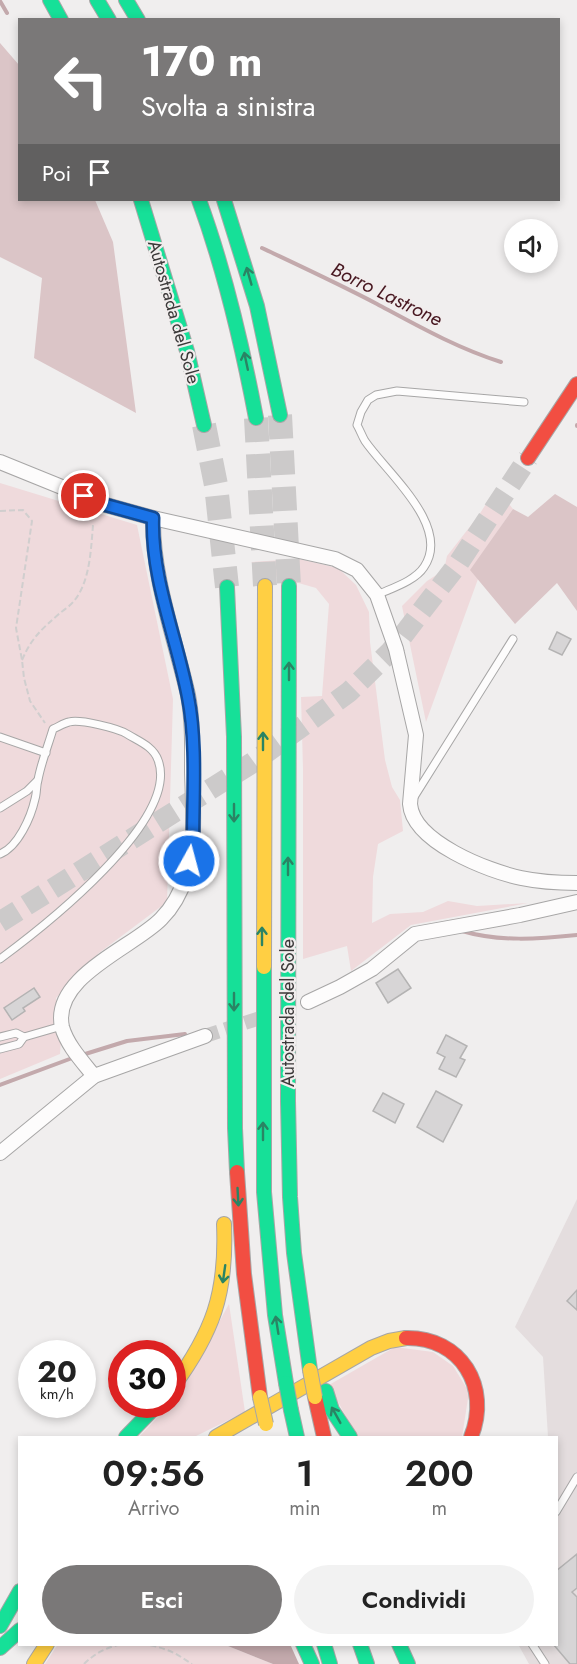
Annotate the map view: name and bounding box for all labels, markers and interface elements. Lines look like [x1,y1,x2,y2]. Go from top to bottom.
text: 170 m [141,31,263,92]
icon: left [42,42,120,120]
text: Svolta a sinistra [141,87,316,126]
icon: arrive [83,156,116,189]
text: Poi [42,157,71,189]
map controls [504,219,558,273]
button: sound [504,219,558,273]
street label: Autostrada del Sole [141,237,207,387]
water label: Borro Lastrone [326,255,447,334]
one-way arrow [243,267,254,286]
one-way arrow [240,352,251,371]
pin [58,470,109,521]
icon: arrive [67,479,100,512]
one-way arrow [283,661,295,681]
one-way arrow [257,732,269,752]
one-way arrow [228,802,240,822]
position arrow [157,829,221,893]
one-way arrow [282,856,294,876]
one-way arrow [256,927,268,947]
street label: Autostrada del Sole [275,939,301,1087]
one-way arrow [228,992,240,1012]
one-way arrow [257,1122,269,1142]
one-way arrow [233,1187,244,1207]
one-way arrow [218,1264,229,1283]
one-way arrow [271,1316,282,1336]
speed limit sign: 30 [108,1340,186,1418]
text: 20 [37,1350,77,1393]
text: km/h [40,1383,74,1405]
one-way arrow [330,1407,342,1424]
text: 09:56 [102,1447,205,1499]
text: 1 [296,1447,314,1499]
text: 200 [405,1447,474,1499]
text: Arrivo [128,1494,179,1523]
text: min [289,1494,321,1523]
text: m [431,1494,447,1523]
button: Esci [42,1565,282,1634]
button: Condividi [294,1565,534,1634]

